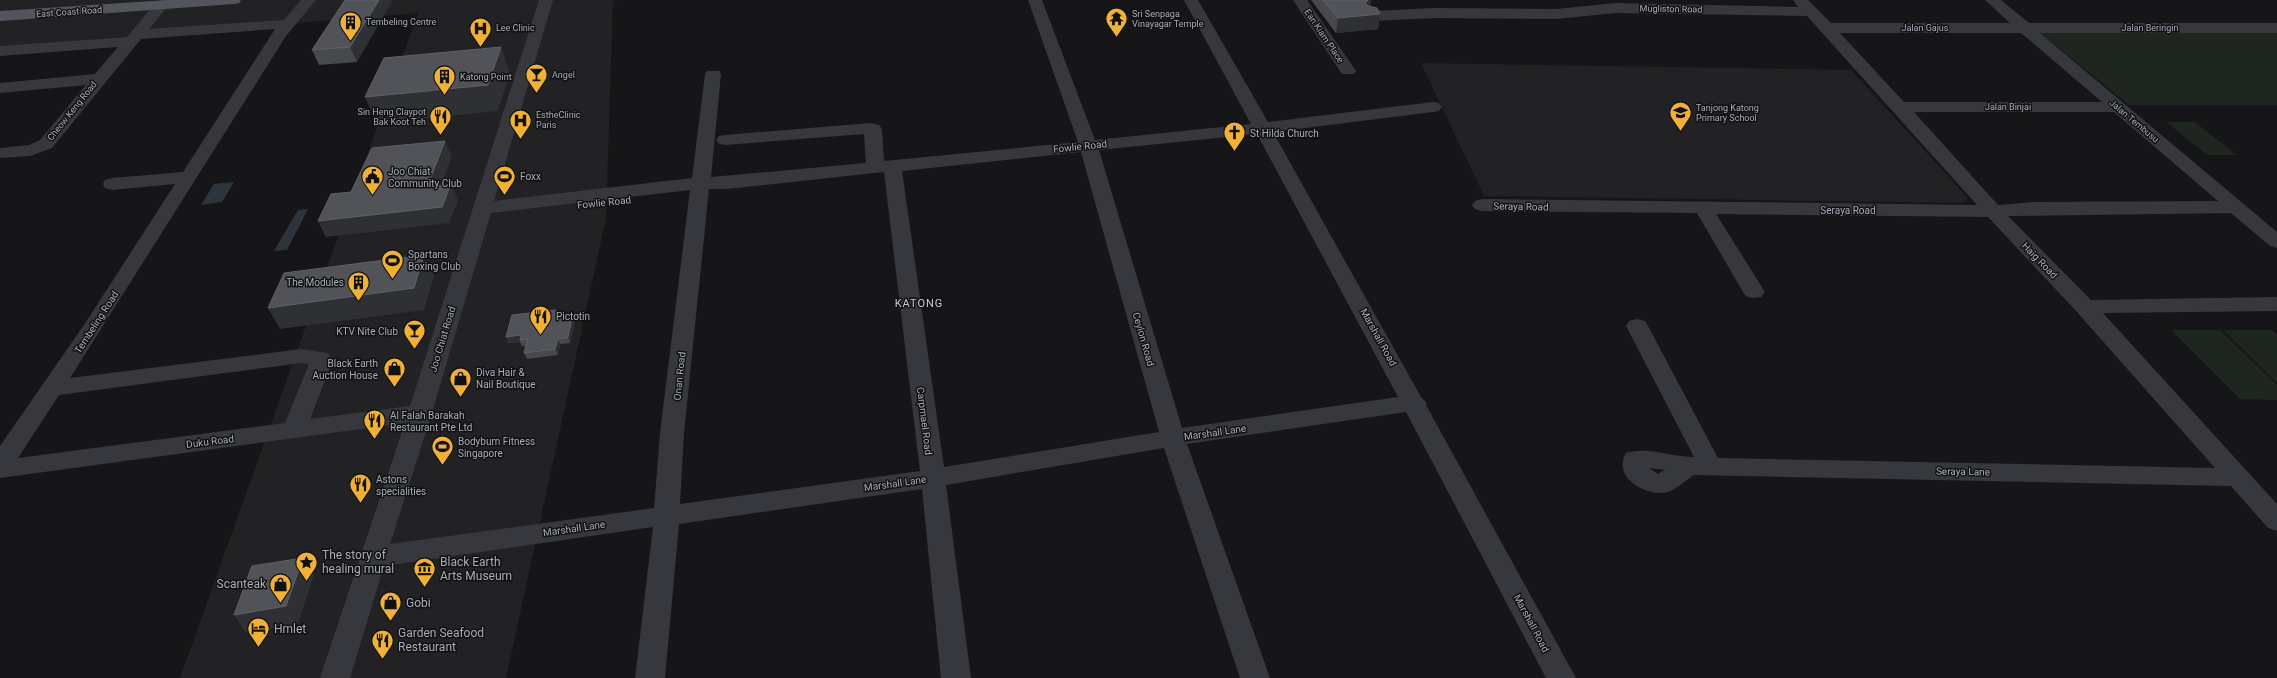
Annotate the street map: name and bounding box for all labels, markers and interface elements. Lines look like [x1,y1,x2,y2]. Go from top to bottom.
street label: Mugliston Road [1640,3,1702,15]
street label: East Coast Road [36,5,102,19]
temple icon: Sri Senpaga Vinayagar Temple [1103,6,1129,39]
street label: Ean Kiam Place [1302,7,1346,65]
building icon: Tembeling Centre [338,9,364,42]
place label: Sri Senpaga Vinayagar Temple [1132,9,1204,29]
hospital icon: Lee Clinic [468,15,494,48]
place label: Tembeling Centre [366,17,437,27]
place label: Lee Clinic [496,23,535,33]
street label: Jalan Gajus [1902,23,1949,33]
street label: Jalan Beringin [2122,23,2179,33]
bar icon: Angel [523,62,549,95]
building icon: Katong Point [432,64,458,97]
place label: Angel [552,70,575,80]
place label: Katong Point [460,72,512,82]
street label: Cheow Keng Road [45,80,99,142]
street label: Jalan Tembusu [2107,97,2161,145]
school or university icon: Tanjong Katong Primary School [1668,100,1694,133]
street label: Jalan Binjai [1985,102,2031,112]
place label: Tanjong Katong Primary School [1696,103,1759,123]
restaurant icon: Sin Heng Claypot Bak Koot Teh [428,104,454,137]
place label: Sin Heng Claypot Bak Koot Teh [358,107,426,127]
hospital icon: EstheClinic Paris [508,107,534,140]
place label: EstheClinic Paris [536,110,581,130]
church icon: St Hilda Church [1222,120,1248,153]
place label: St Hilda Church [1250,128,1319,139]
street label: Fowlie Road [1053,138,1108,155]
sports icon: Foxx [492,163,518,196]
public building icon: Joo Chiat Community Club [359,164,385,197]
place label: Joo Chiat Community Club [388,166,462,189]
place label: Foxx [520,171,541,182]
street label: Fowlie Road [577,194,632,211]
street label: Seraya Road [1493,201,1549,212]
street label: Seraya Road [1820,205,1876,216]
street label: Haig Road [2020,240,2060,281]
sports icon: Spartans Boxing Club [380,247,406,280]
place label: Spartans Boxing Club [408,249,461,272]
building icon: The Modules [346,269,372,302]
place label: The Modules [286,277,344,288]
street label: Tembeling Road [72,289,121,355]
district label: KATONG [895,297,943,310]
restaurant icon: Pictotin [528,303,554,336]
street label: Joo Chiat Road [427,305,458,373]
street label: Marshall Road [1358,307,1399,368]
place label: Pictotin [556,311,590,322]
street label: Ceylon Road [1131,311,1156,367]
bar icon: KTV Nite Club [401,318,427,351]
place label: KTV Nite Club [336,326,398,337]
street label: Onan Road [671,351,688,401]
shop icon: Black Earth Auction House [381,356,407,389]
place label: Black Earth Auction House [313,358,378,381]
shop icon: Diva Hair & Nail Boutique [448,365,474,398]
place label: Diva Hair & Nail Boutique [476,367,536,390]
street label: Carpmael Road [915,386,934,456]
restaurant icon: Al Falah Barakah Restaurant Pte Ltd [362,408,388,441]
place label: Al Falah Barakah Restaurant Pte Ltd [390,410,473,433]
street label: Marshall Lane [1183,423,1247,442]
street label: Duku Road [186,433,235,450]
sports icon: Bodyburn Fitness Singapore [430,434,456,467]
place label: Bodyburn Fitness Singapore [458,436,535,459]
street label: Seraya Lane [1936,466,1990,477]
restaurant icon: Astons specialities [347,472,373,505]
place label: Astons specialities [376,474,426,497]
street label: Marshall Lane [863,474,927,493]
street label: Marshall Lane [542,519,606,538]
place label: The story of healing mural [322,548,394,576]
place icon: The story of healing mural [293,549,319,582]
place label: Black Earth Arts Museum [440,555,512,583]
museum icon: Black Earth Arts Museum [411,556,437,589]
shop icon: Scanteak [268,571,294,604]
place label: Scanteak [217,577,267,591]
shop icon: Gobi [377,590,403,623]
street label: Marshall Road [1512,592,1551,654]
place label: Gobi [406,596,431,610]
hotel icon: Hmlet [246,616,272,649]
place label: Hmlet [274,622,306,636]
place label: Garden Seafood Restaurant [398,626,484,654]
restaurant icon: Garden Seafood Restaurant [370,627,396,660]

